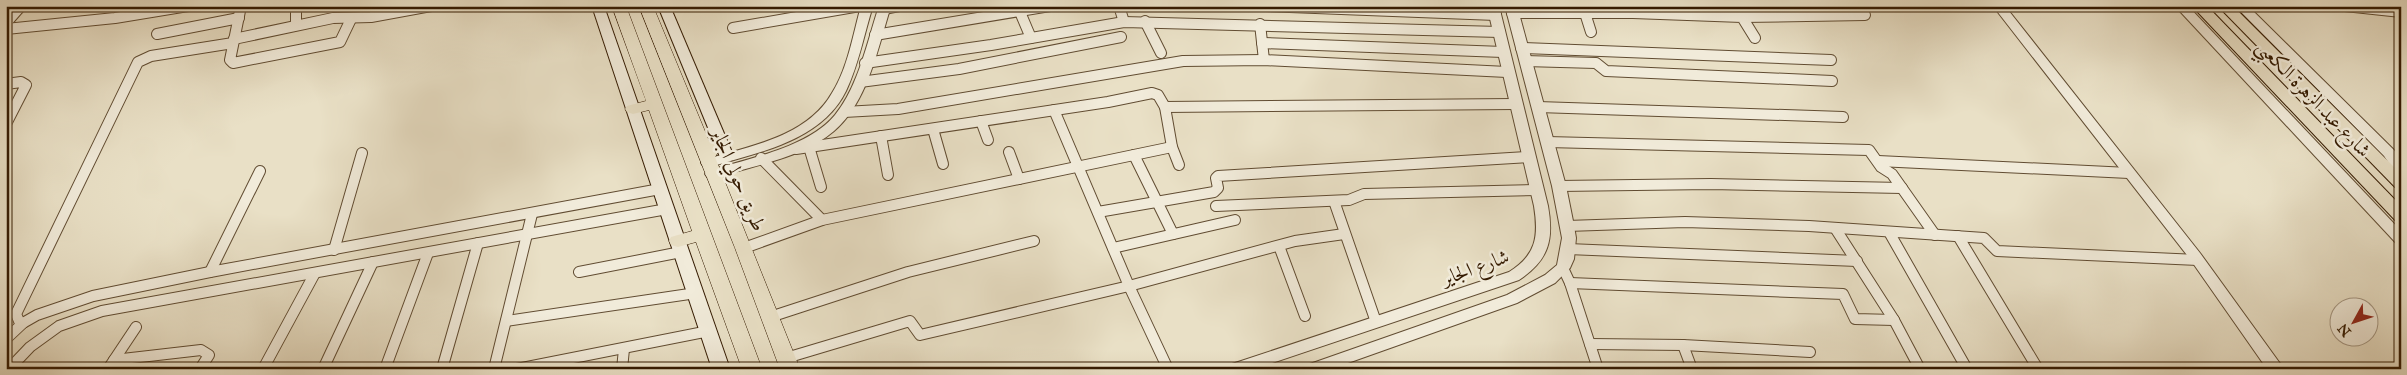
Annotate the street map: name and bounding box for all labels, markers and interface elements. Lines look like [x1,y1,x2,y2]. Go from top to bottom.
street label: شارع عبد الزهرة الكعبي [2247,34,2376,167]
street label: طريق حولي الجاير [702,122,772,236]
street label: شارع الجاير [1436,244,1514,297]
north arrow [2330,298,2380,348]
text: N [2334,320,2355,340]

